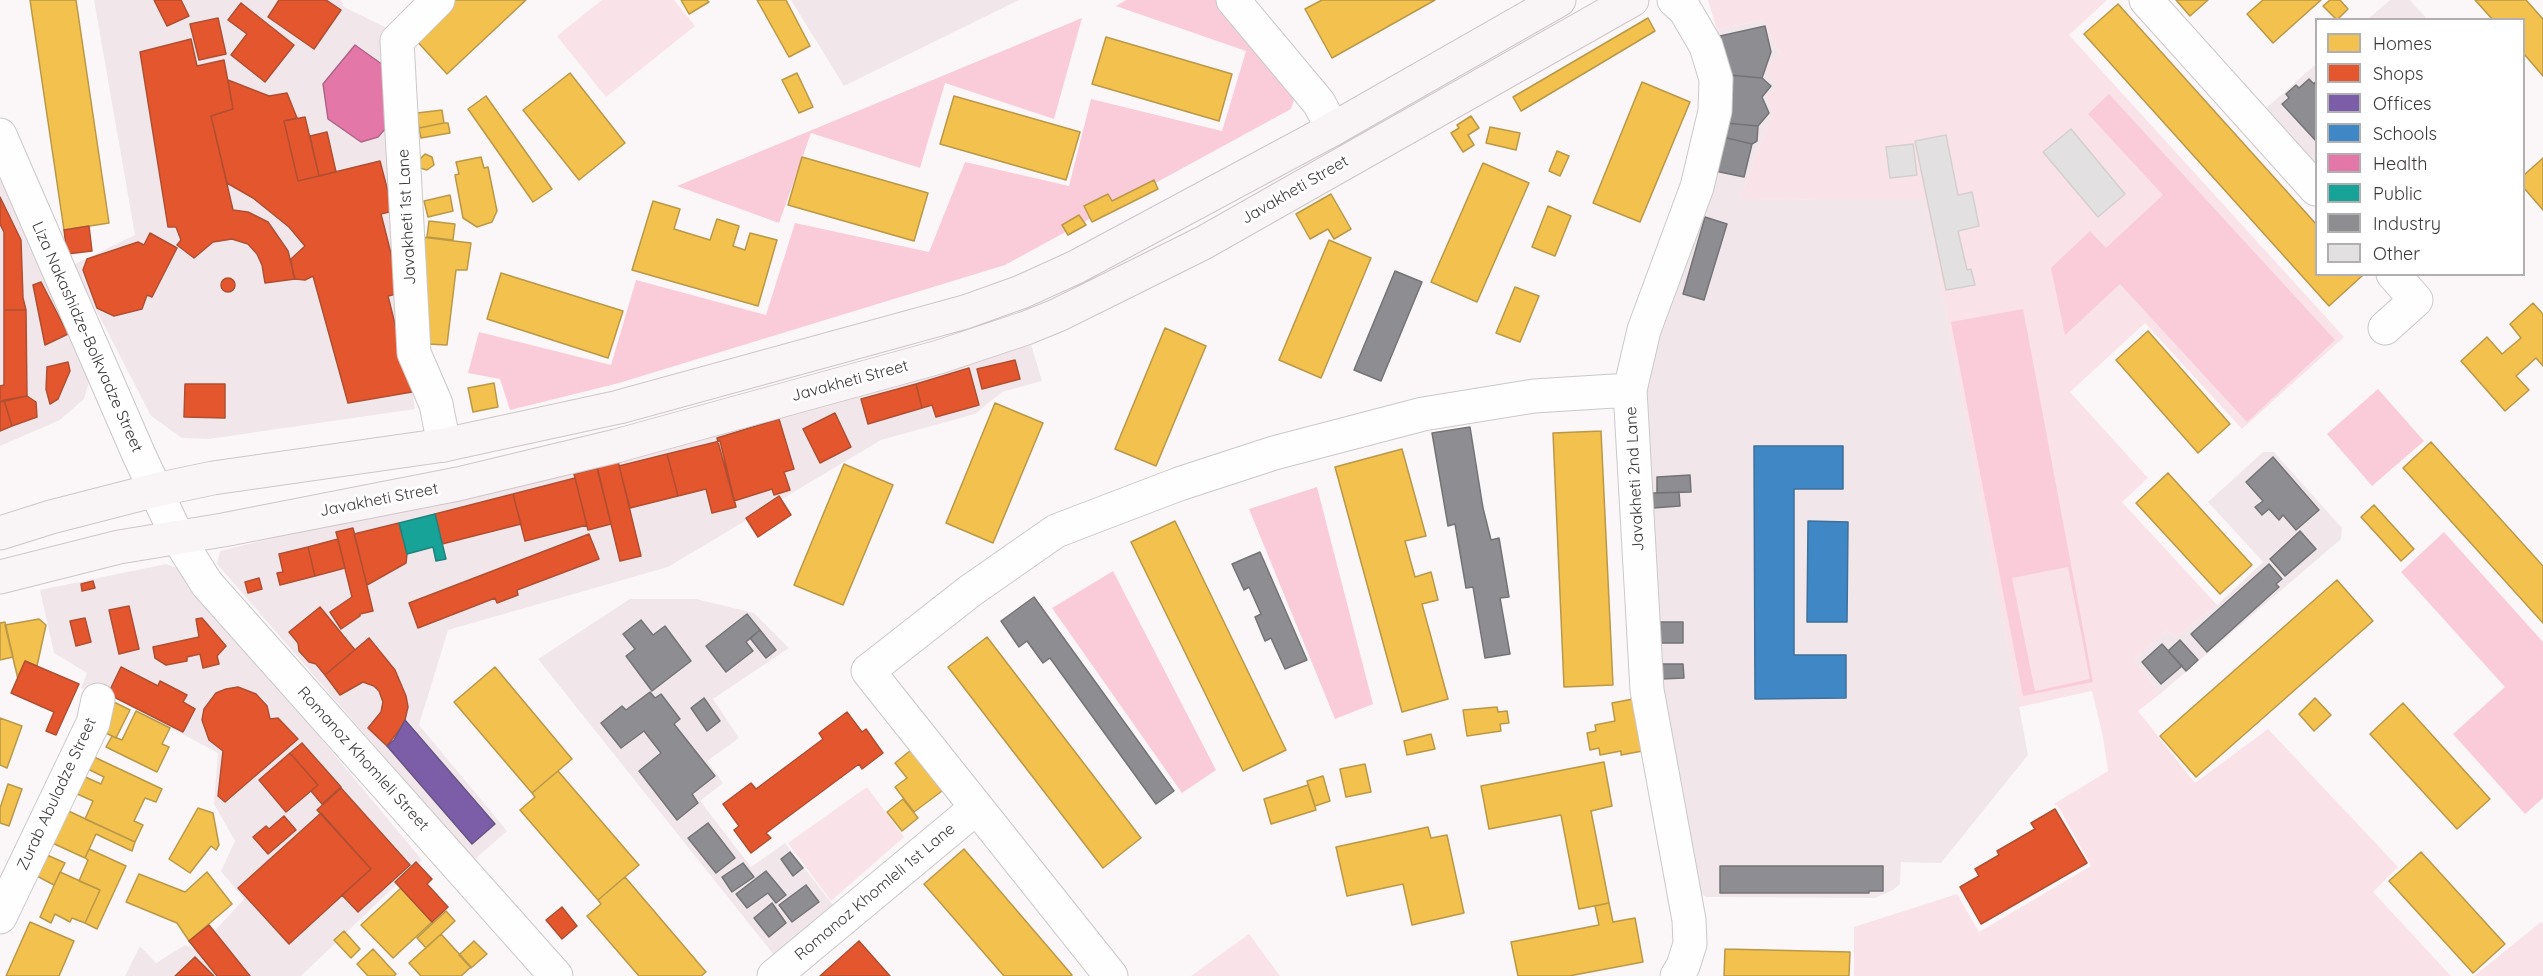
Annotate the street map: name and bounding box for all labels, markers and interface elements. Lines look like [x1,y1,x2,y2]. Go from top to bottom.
legend [2315,18,2525,276]
text: Homes [2373,32,2432,55]
text: Shops [2373,62,2424,85]
text: Offices [2373,92,2432,115]
text: Schools [2373,122,2437,145]
street label: Javakheti 1st Lane [394,148,420,286]
street label: Javakheti Street [1238,152,1352,228]
text: Health [2373,152,2428,175]
text: Public [2373,182,2422,205]
text: Industry [2373,212,2441,235]
street label: Liza Nakashidze-Bolkvadze Street [27,219,147,455]
text: Other [2373,242,2420,265]
street label: Javakheti Street [789,356,911,406]
street label: Javakheti 2nd Lane [1622,406,1648,552]
street label: Javakheti Street [318,479,440,521]
street label: Romanoz Khomleli Street [293,683,433,835]
street label: Zurab Abuladze Street [13,715,101,873]
street label: Romanoz Khomleli 1st Lane [791,819,959,965]

